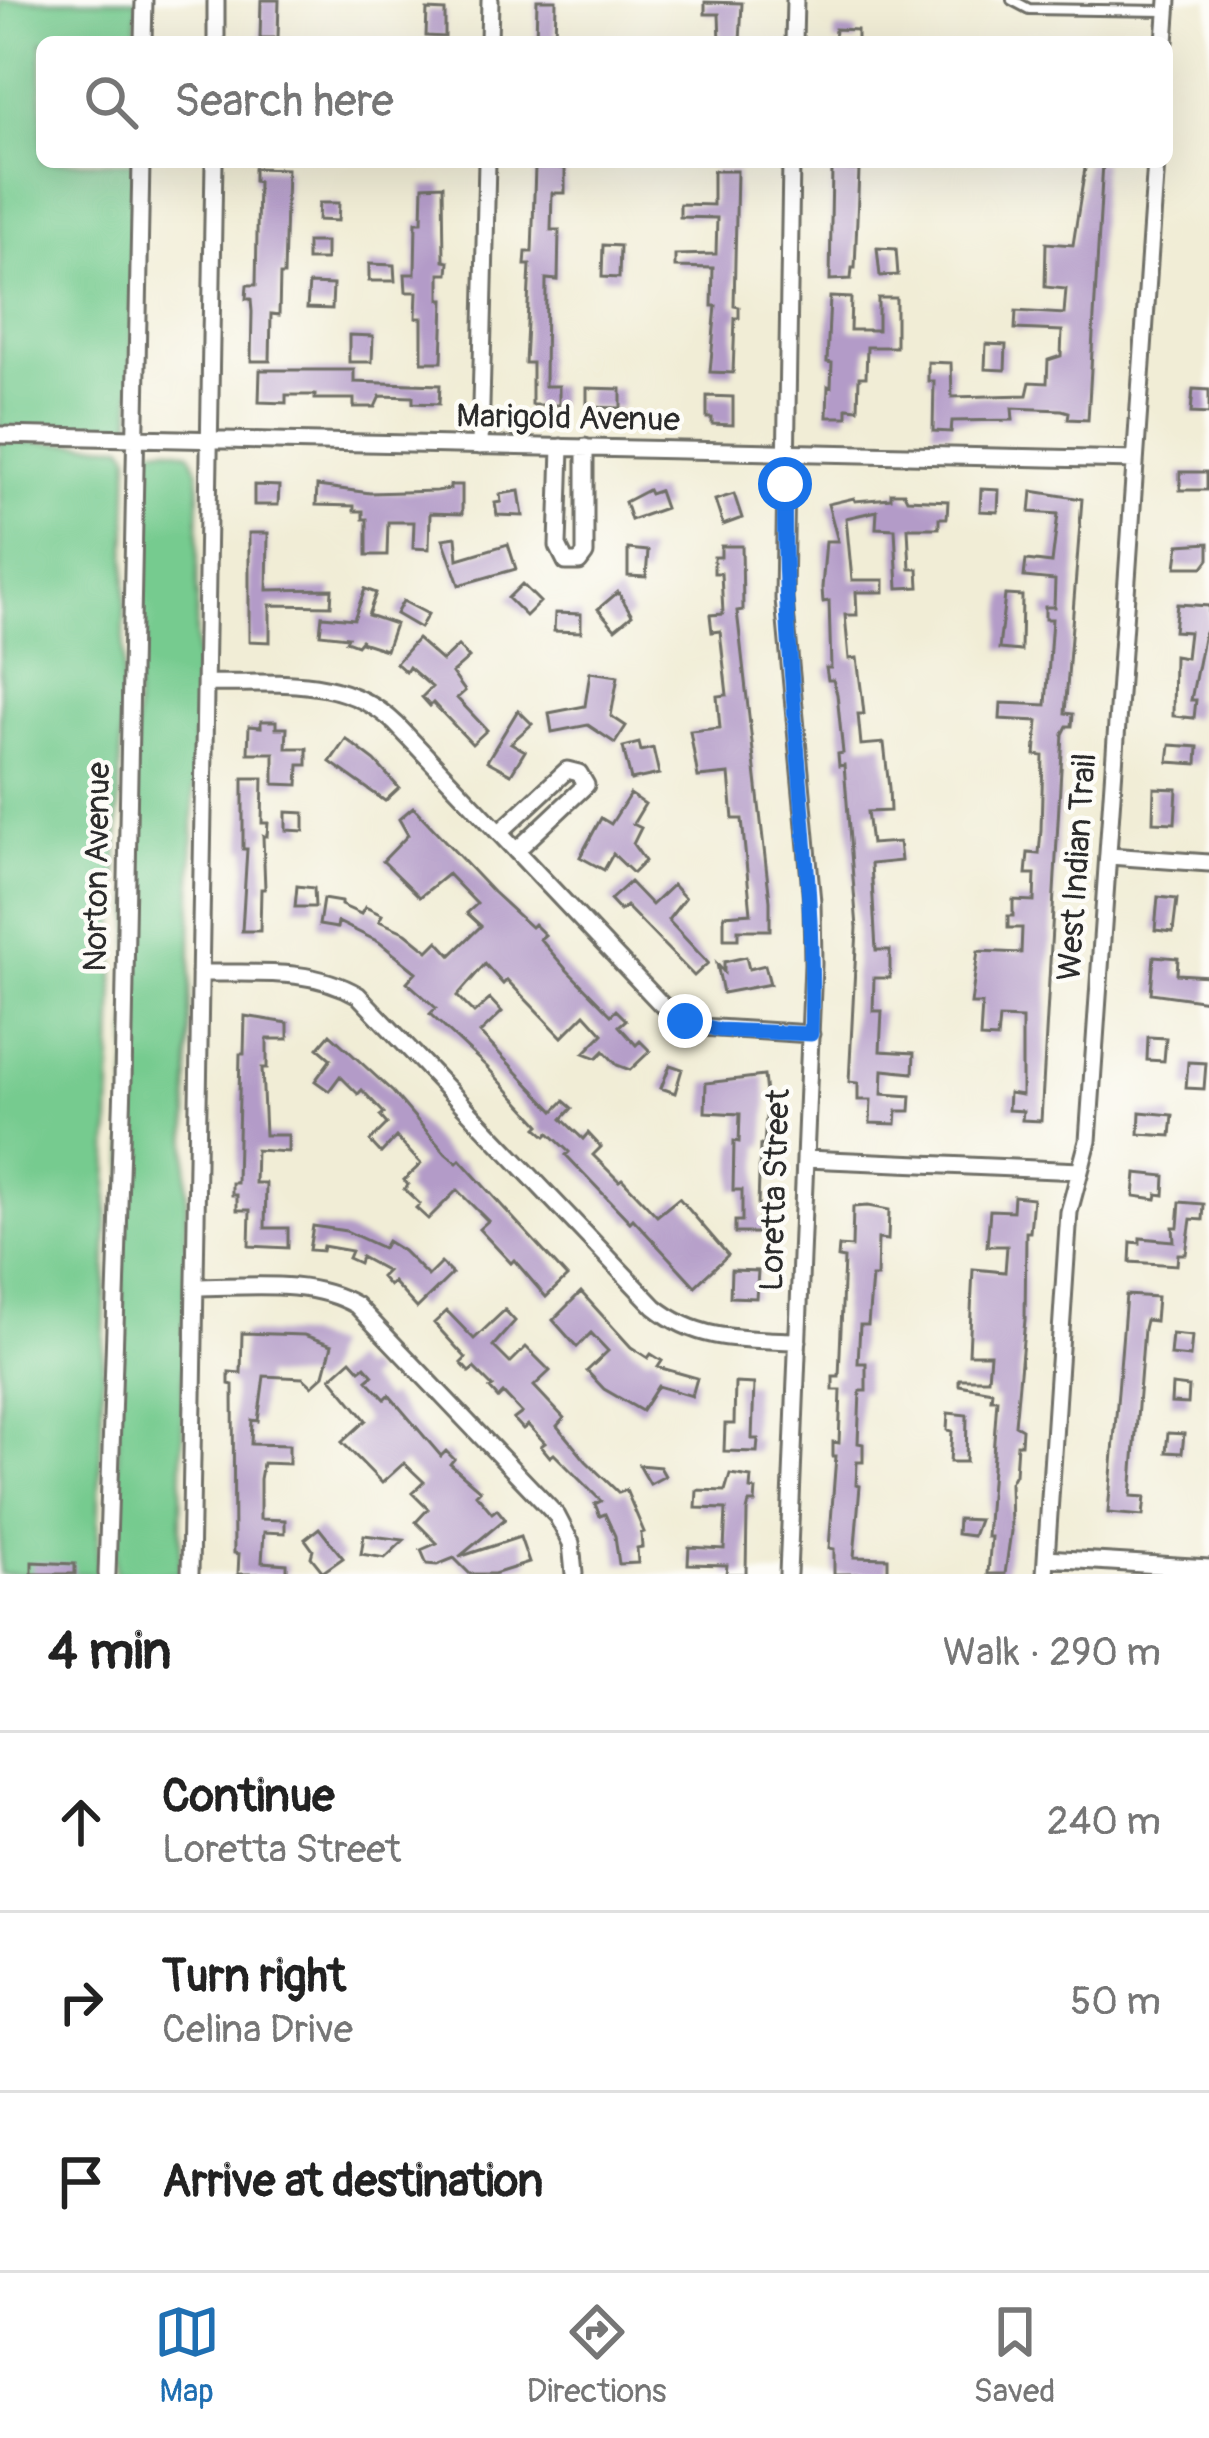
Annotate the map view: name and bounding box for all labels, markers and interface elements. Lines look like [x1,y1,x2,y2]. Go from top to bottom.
search box [36,36,1173,168]
icon: search [78,69,144,135]
text: Search here [174,74,394,130]
street label: Marigold Avenue [456,396,680,440]
route start [758,457,812,511]
street label: West Indian Trail [1049,752,1105,982]
street label: Norton Avenue [75,762,119,972]
route end [658,994,712,1048]
street label: Loretta Street [751,1087,799,1292]
text: 4 min [48,1620,171,1684]
text: Walk · 290 m [943,1628,1161,1677]
text: Continue [162,1769,335,1825]
icon: ahead [48,1789,114,1855]
text: 240 m [1047,1797,1161,1846]
text: Loretta Street [162,1825,401,1874]
text: Turn right [162,1949,346,2005]
icon: right [48,1969,114,2035]
text: 50 m [1070,1977,1161,2026]
text: Celina Drive [162,2005,353,2054]
icon: arrive [48,2149,114,2215]
text: Arrive at destination [162,2154,543,2210]
tab: Map [154,2299,220,2412]
tab: Directions [527,2299,667,2412]
tab: Saved [974,2299,1055,2412]

